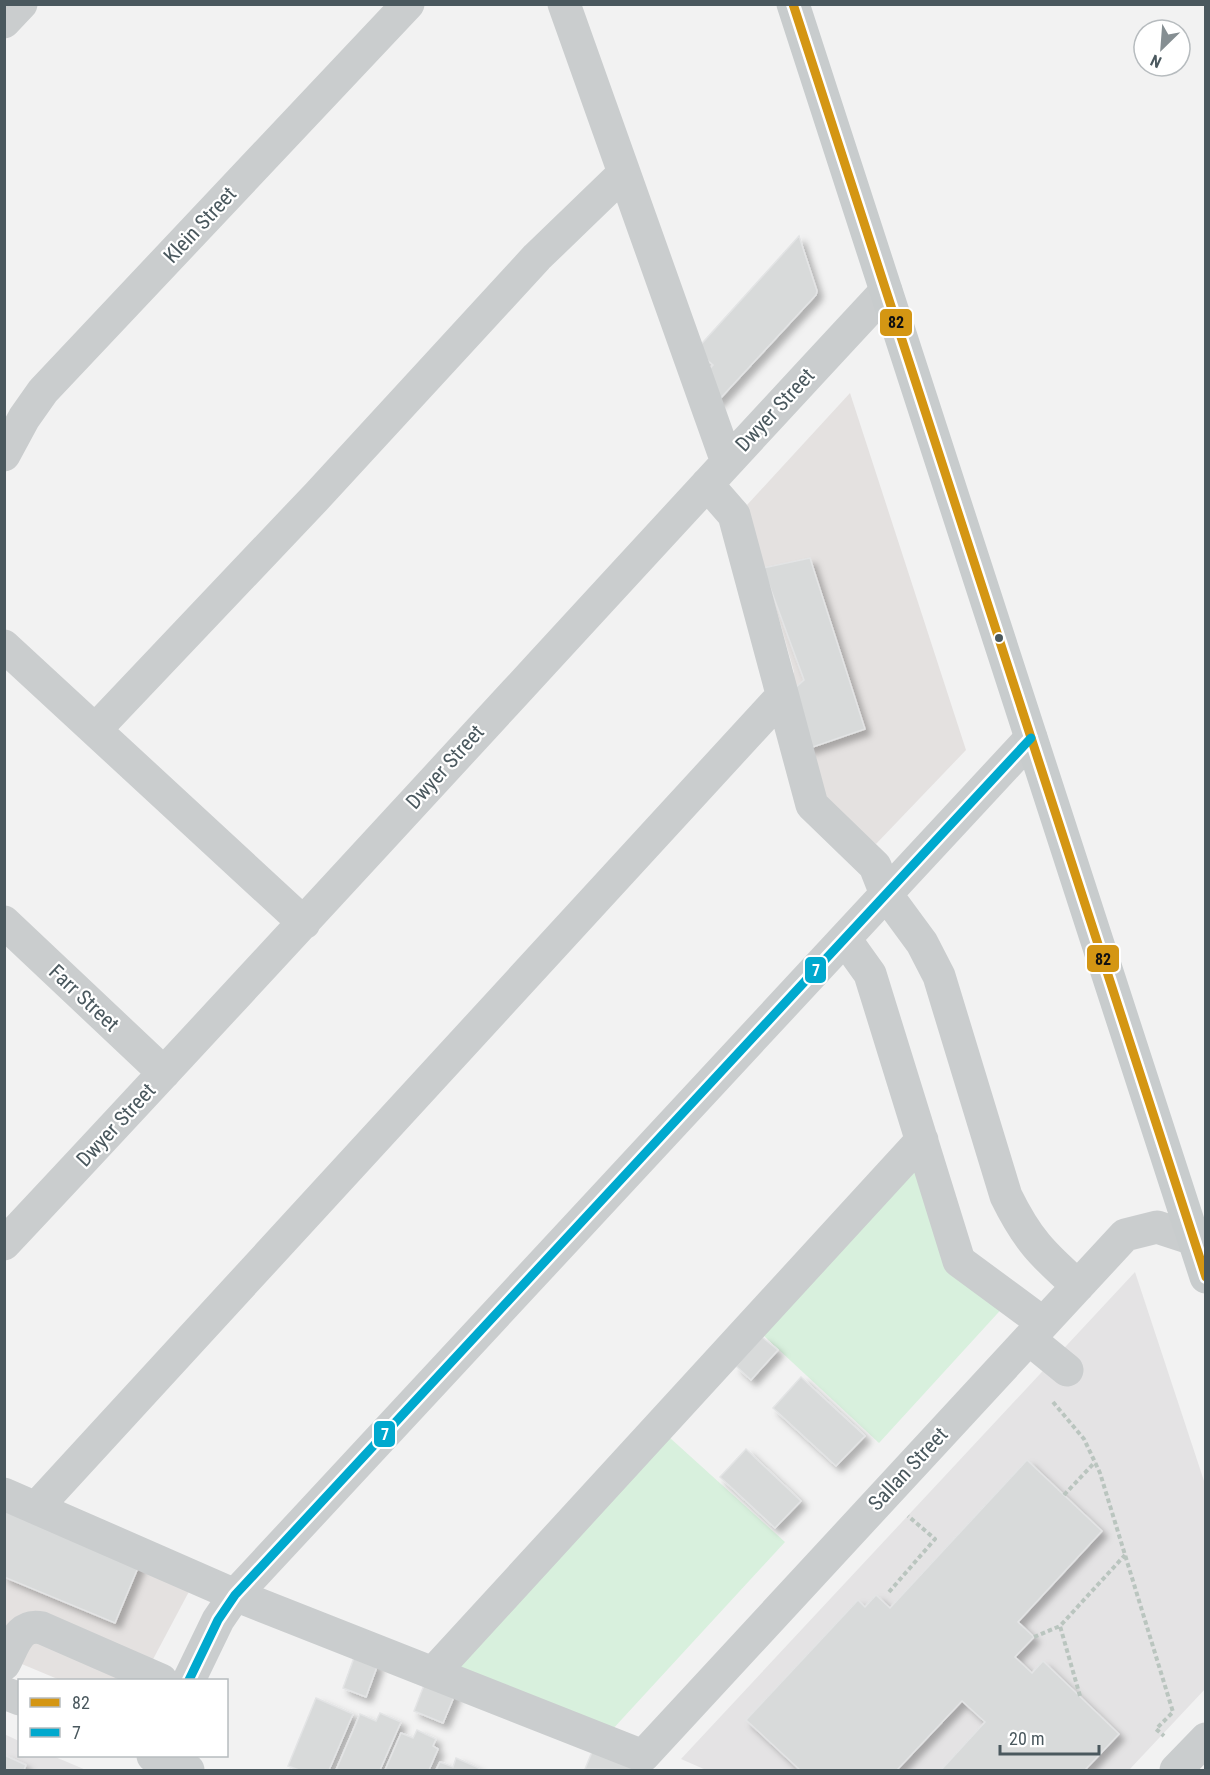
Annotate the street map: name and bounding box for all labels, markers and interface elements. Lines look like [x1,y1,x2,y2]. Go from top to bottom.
north arrow [1132,18,1192,78]
text: N [1147,50,1164,72]
street label: Klein Street [159,182,241,268]
line badge: 82 [879,308,913,337]
text: 82 [888,313,904,332]
street label: Dwyer Street [731,364,819,456]
unlabelled marker [993,632,1005,644]
street label: Dwyer Street [401,720,489,814]
line badge: 82 [1086,944,1120,973]
text: 82 [1095,950,1111,969]
line badge: 7 [804,956,827,984]
street label: Farr Street [44,960,124,1036]
text: 7 [812,961,820,980]
street label: Dwyer Street [72,1079,160,1171]
line badge: 7 [373,1420,396,1448]
street label: Sallan Street [863,1422,953,1516]
text: 7 [381,1425,389,1444]
legend [18,1679,228,1757]
text: 82 [72,1692,90,1713]
scale bar [1000,1718,1099,1756]
text: 7 [72,1722,81,1743]
text: 20 m [1009,1728,1044,1749]

